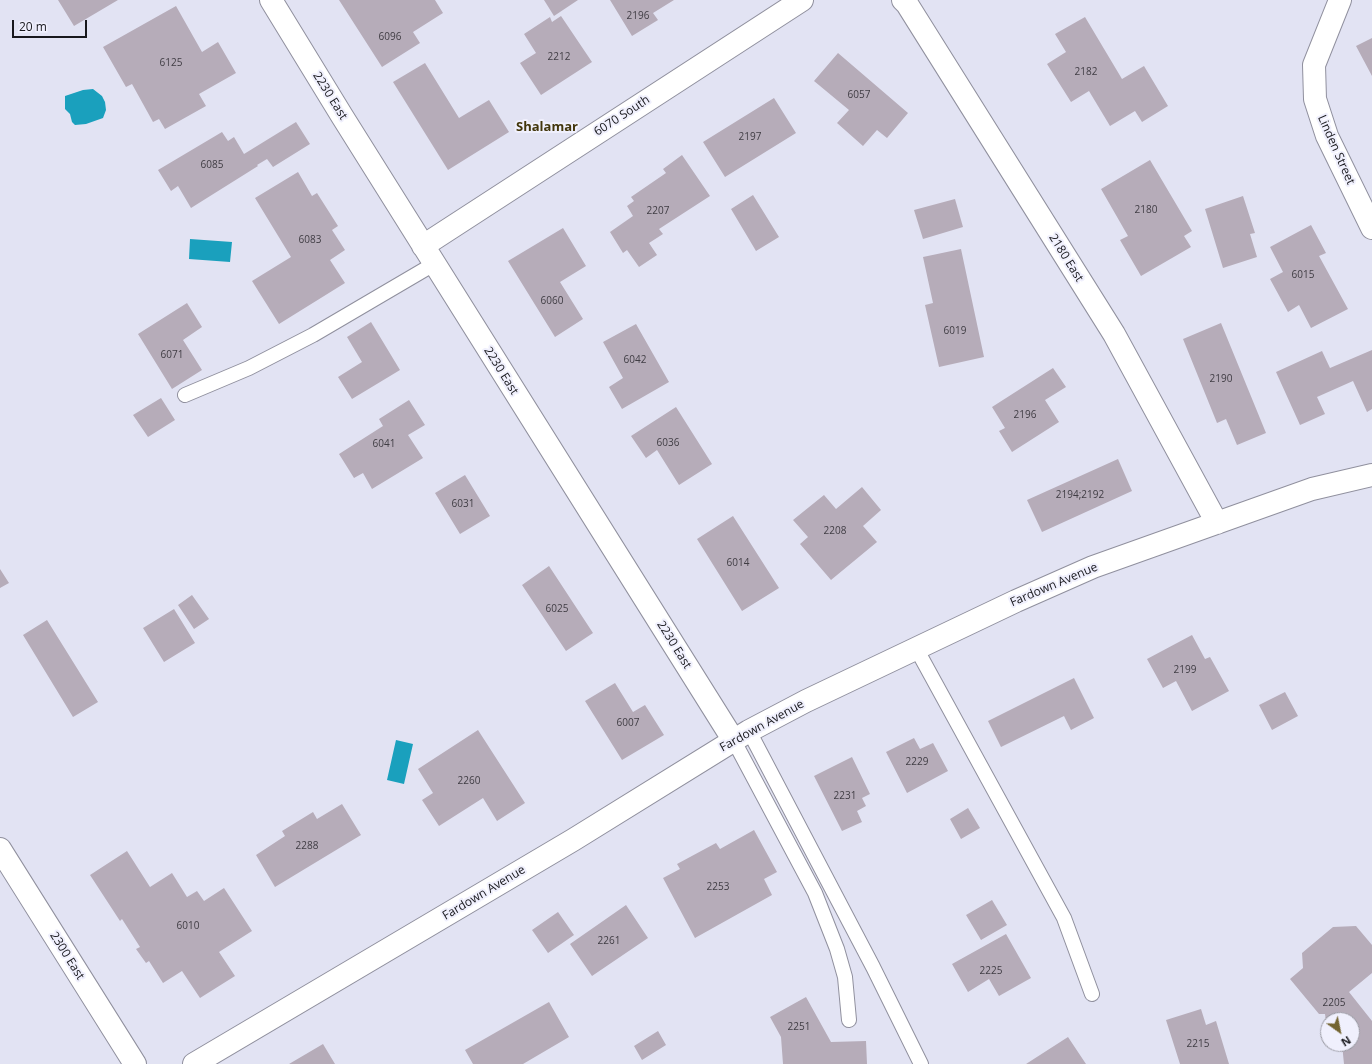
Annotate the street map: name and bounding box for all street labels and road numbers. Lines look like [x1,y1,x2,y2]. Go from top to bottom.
street label: 2230 East [310,69,350,123]
street label: 6070 South [592,93,652,139]
street label: Linden Street [1314,113,1358,187]
street label: 2180 East [1046,231,1086,285]
street label: 2230 East [481,344,521,398]
street label: Fardown Avenue [1008,560,1100,610]
street label: 2230 East [654,618,694,672]
street label: Fardown Avenue [717,697,807,755]
street label: Fardown Avenue [440,863,528,923]
street label: 2300 East [47,929,87,983]

